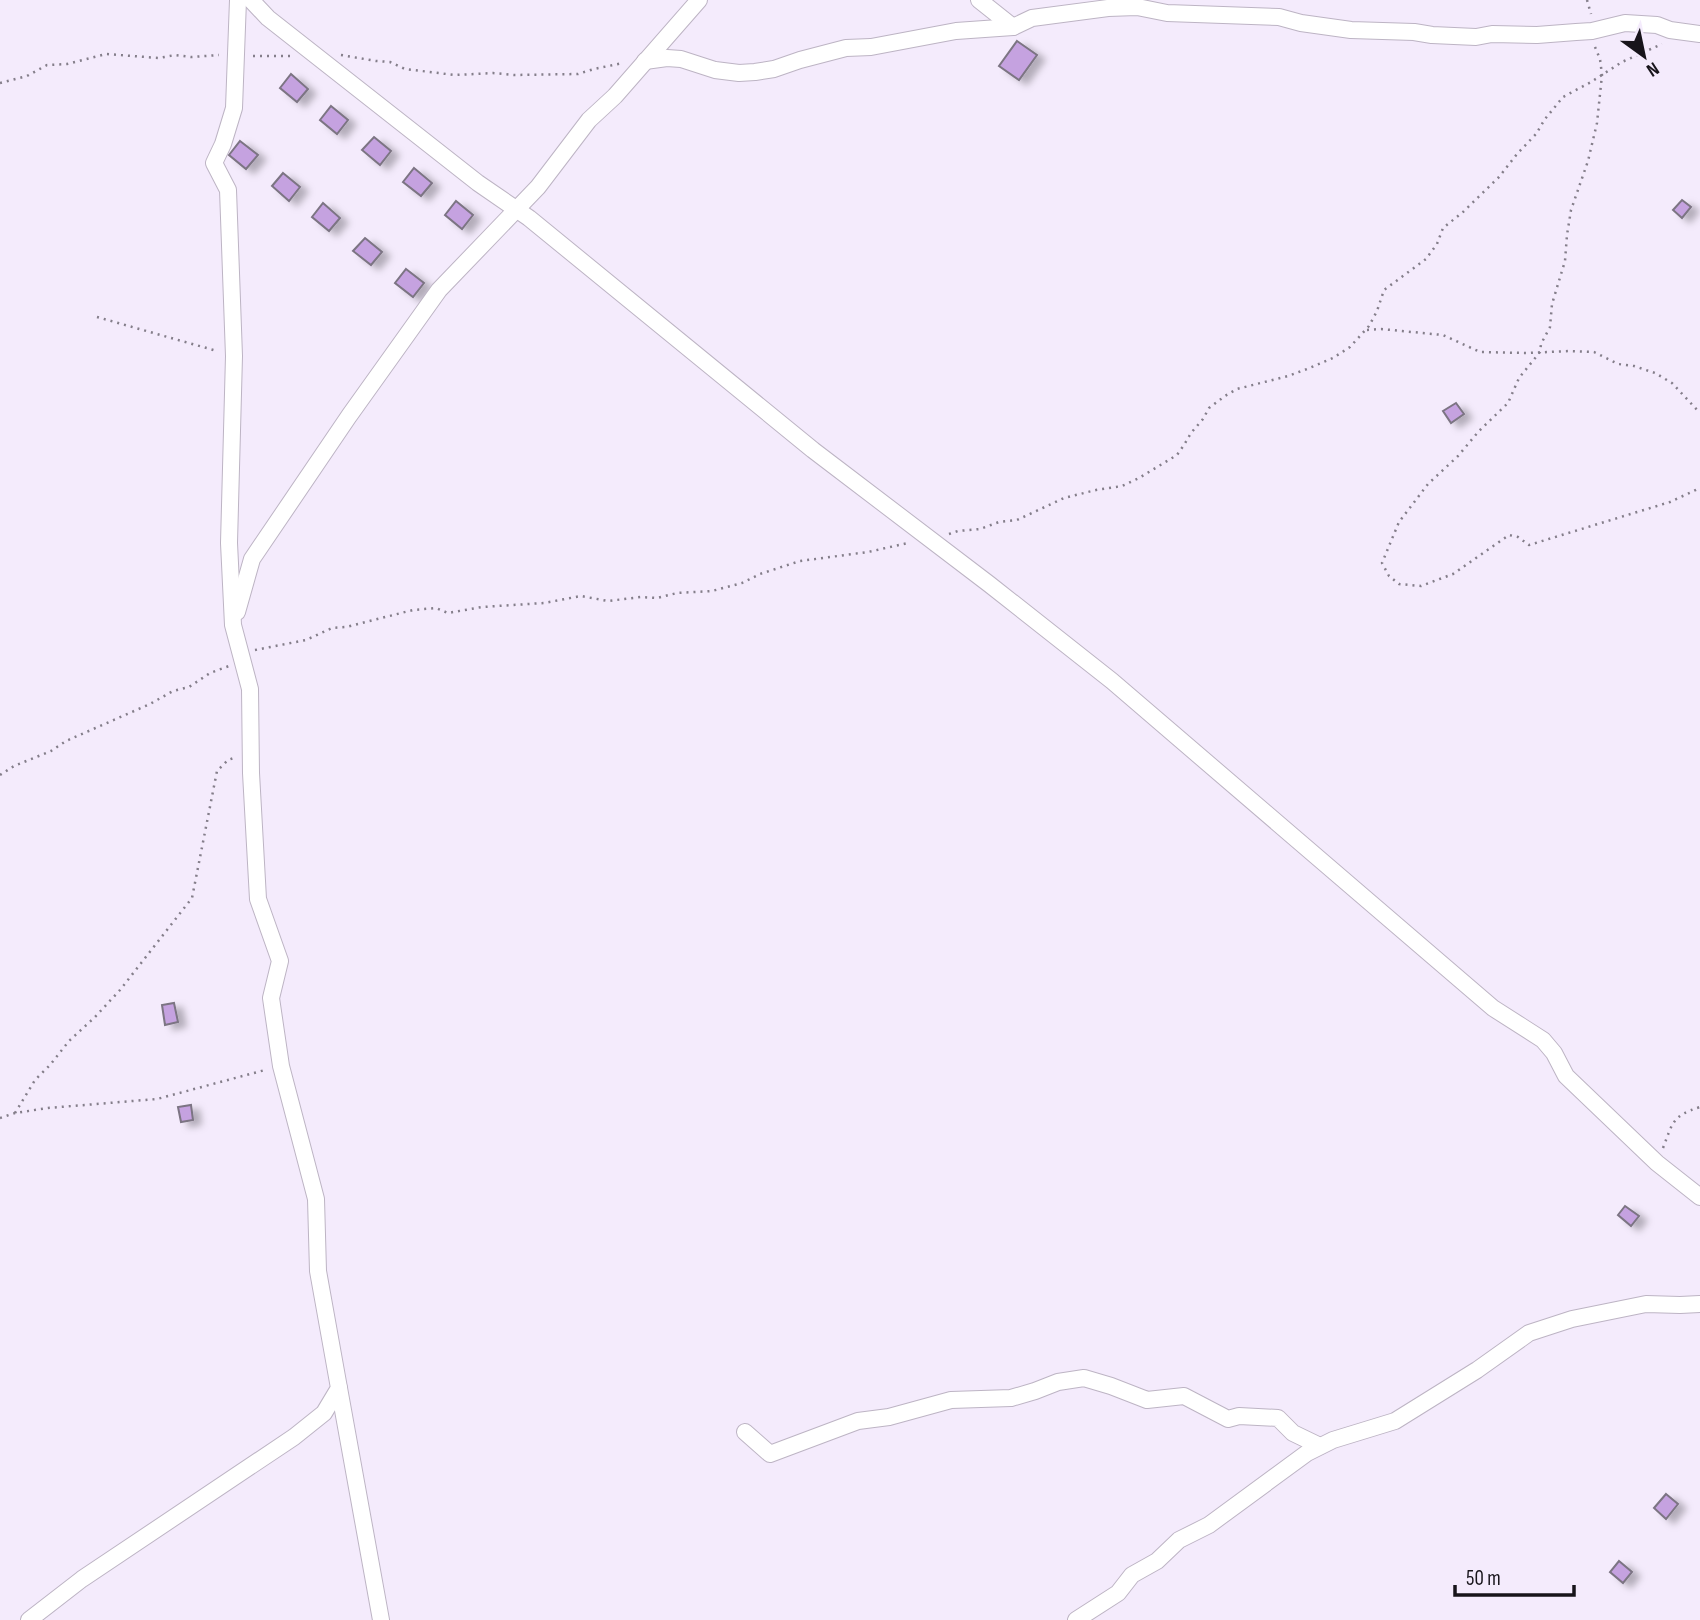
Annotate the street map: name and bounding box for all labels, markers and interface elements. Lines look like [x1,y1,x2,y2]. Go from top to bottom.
north arrow [1609,21,1679,91]
text: N [1642,57,1663,81]
scale bar [1455,1554,1574,1598]
text: 50 m [1466,1566,1501,1591]

